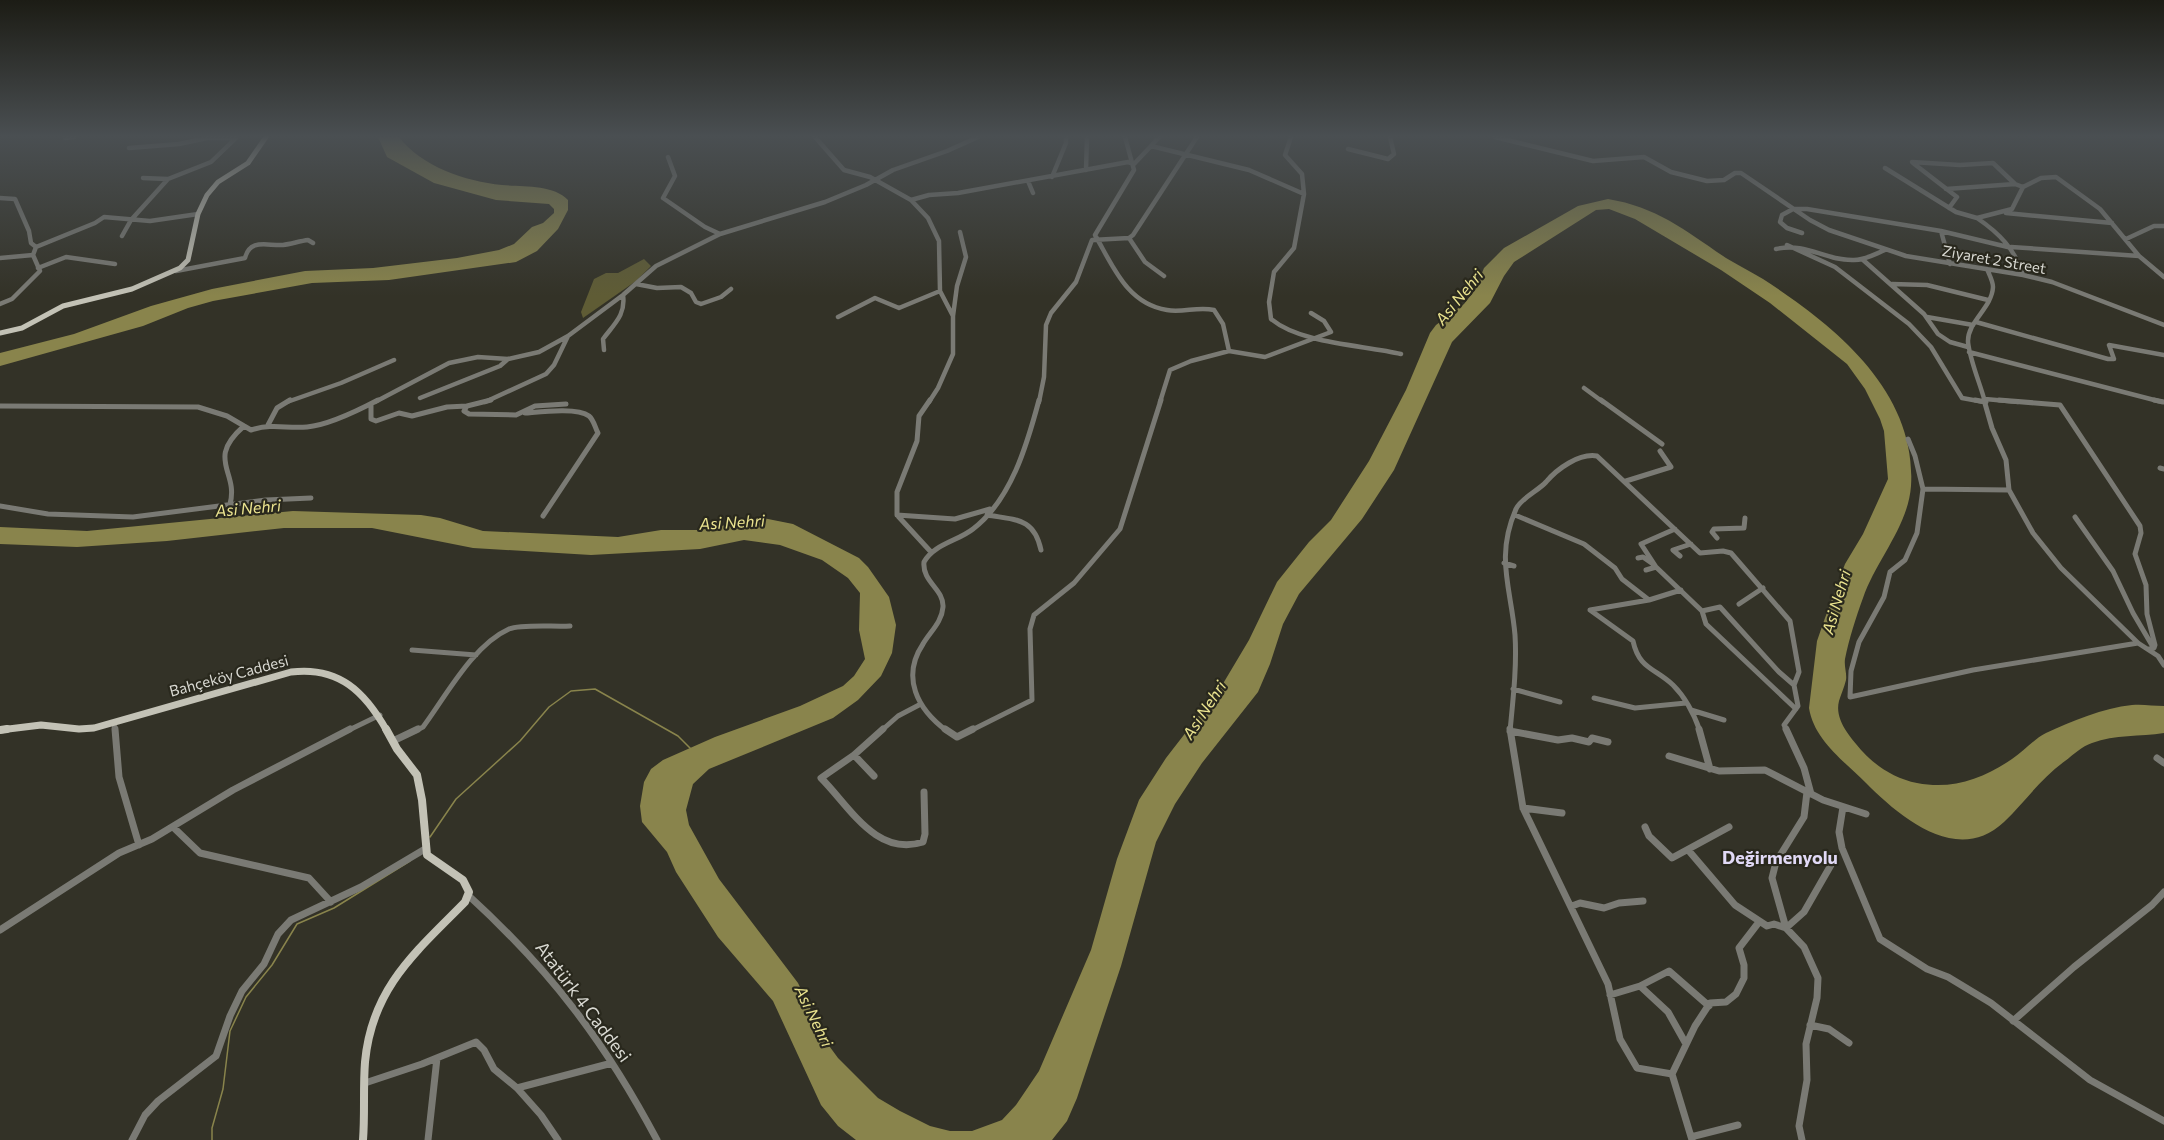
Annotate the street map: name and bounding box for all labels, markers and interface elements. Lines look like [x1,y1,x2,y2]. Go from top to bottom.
street label: Ziyaret 2 Street [1941,241,2048,277]
water label: Asi Nehri [1430,264,1487,329]
water label: Asi Nehri [213,495,282,520]
water label: Asi Nehri [698,510,766,533]
water label: Asi Nehri [1817,567,1854,637]
street label: Bahçeköy Caddesi [167,650,290,700]
water label: Asi Nehri [1177,676,1230,743]
district label: Değirmenyolu [1722,846,1838,868]
street label: Atatürk 4 Caddesi [531,937,636,1066]
water label: Asi Nehri [791,981,838,1050]

